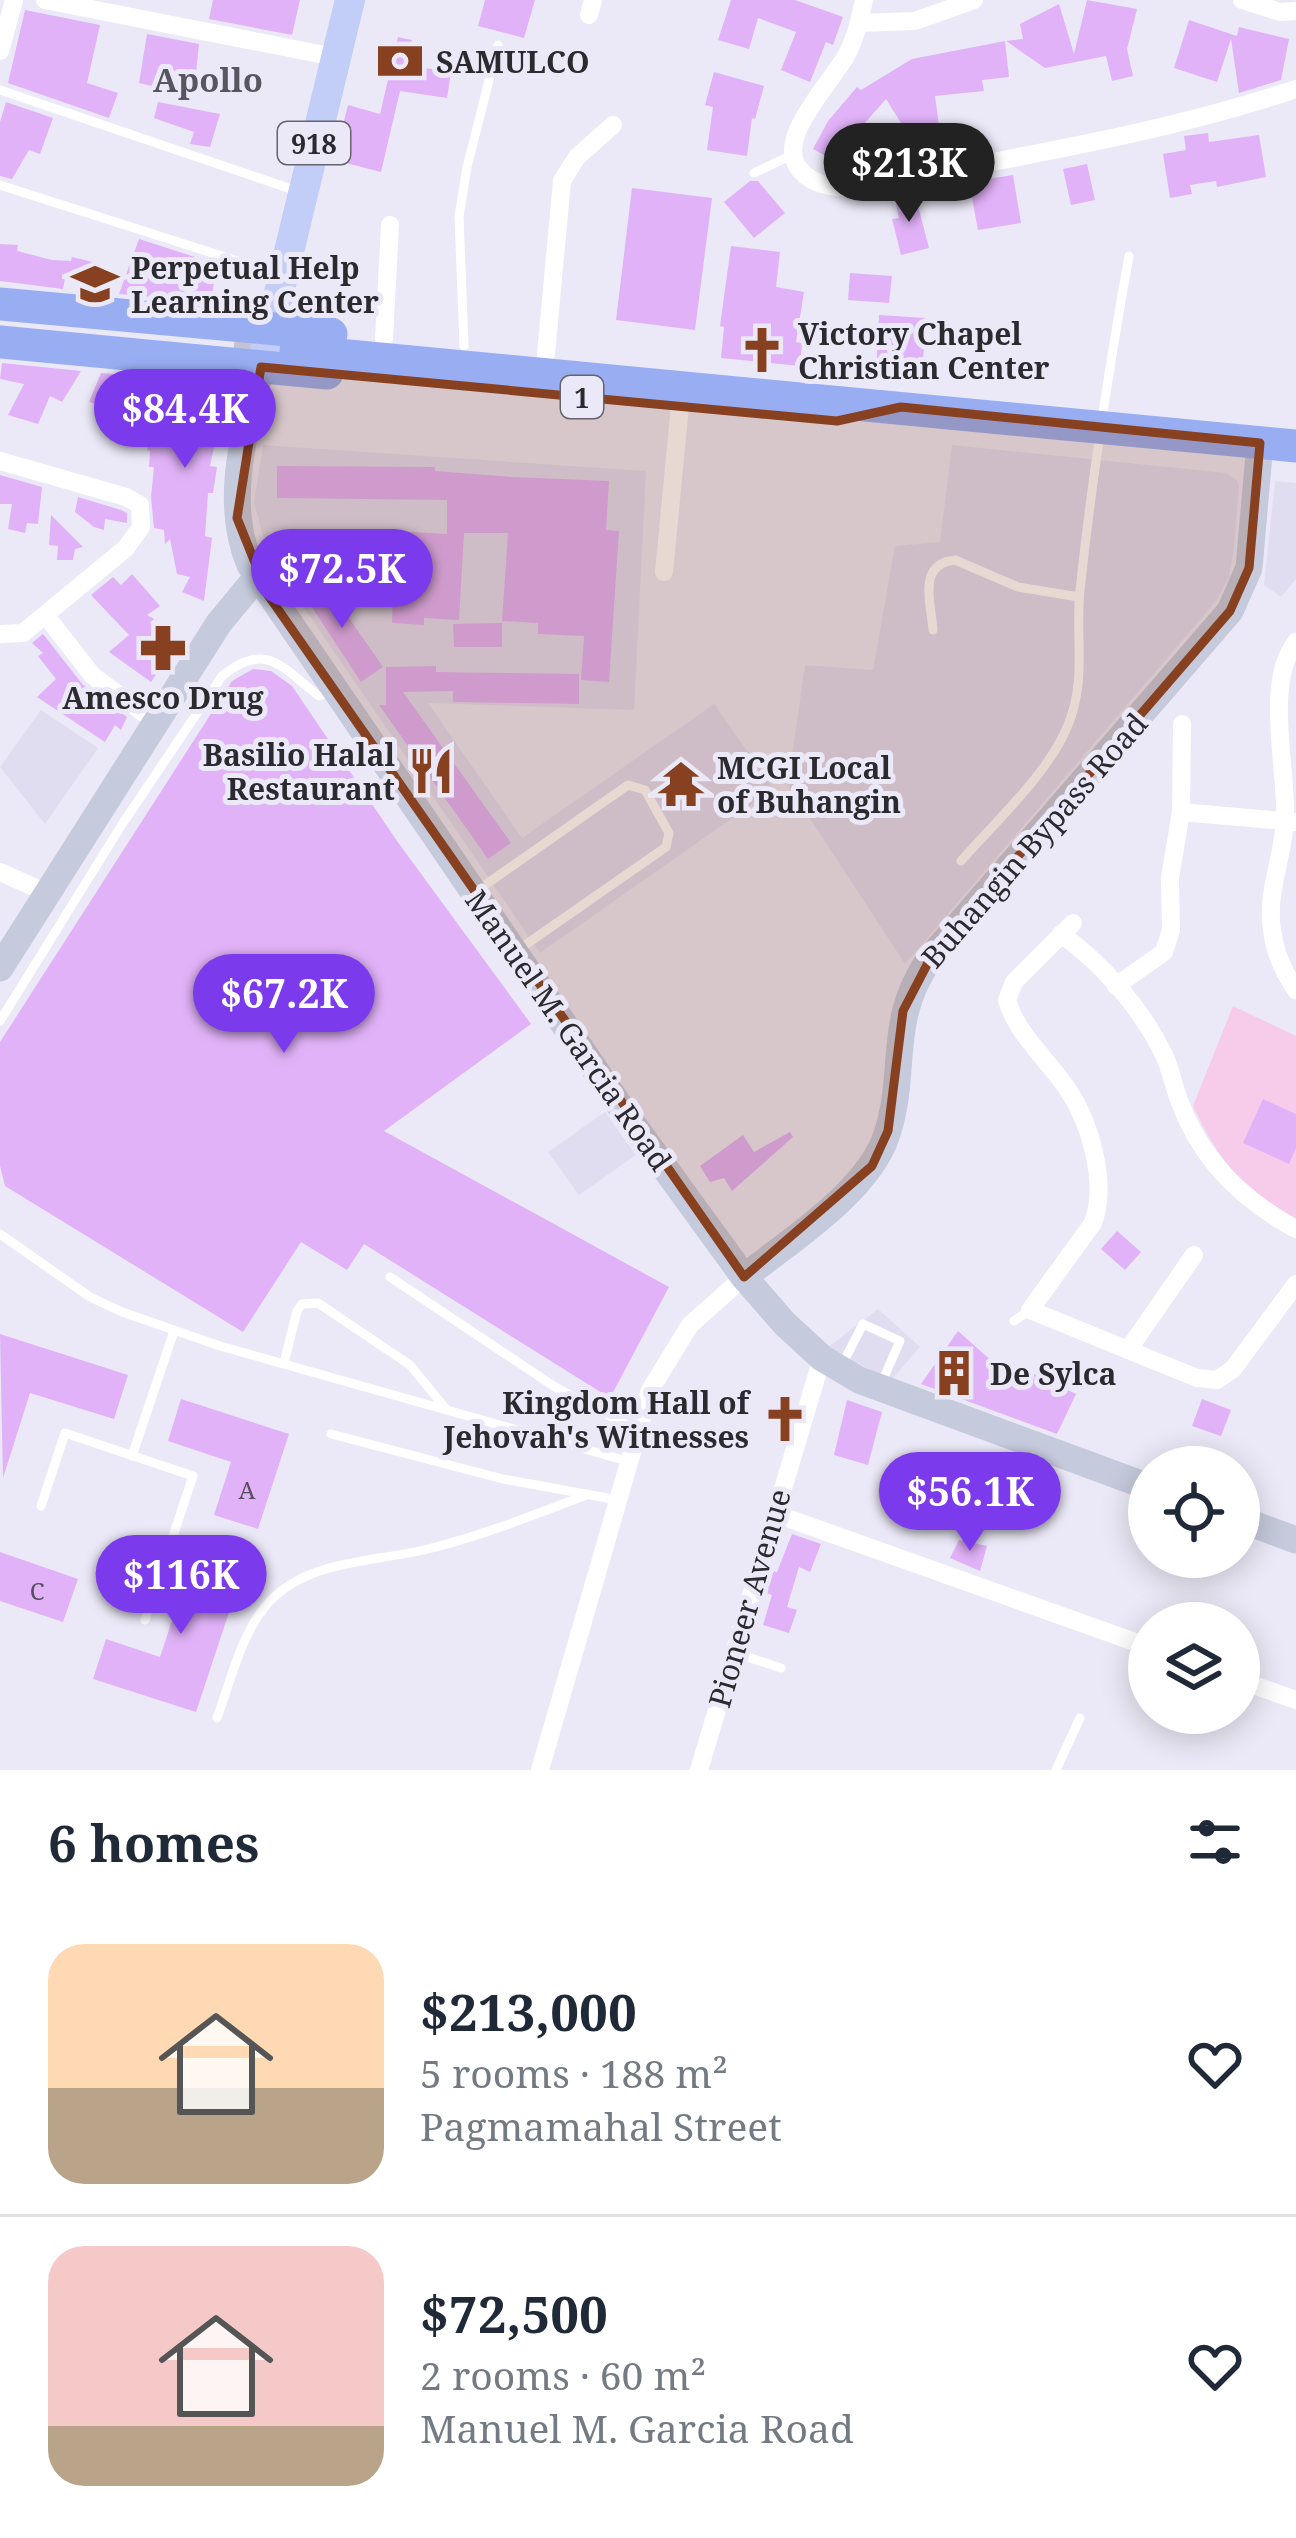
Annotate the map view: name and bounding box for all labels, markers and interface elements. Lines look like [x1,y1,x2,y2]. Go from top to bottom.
bank icon: SAMULCO [375,36,425,86]
place label: SAMULCO [436,41,590,82]
district label: Apollo [153,57,263,102]
road number: 918 [278,122,350,164]
pin: $213K [825,123,993,225]
text: $213K [851,135,967,188]
place label: Perpetual Help Learning Center [131,247,379,322]
school or university icon: Perpetual Help Learning Center [70,259,120,309]
place label: Victory Chapel Christian Center [798,313,1050,388]
church icon: Victory Chapel Christian Center [737,325,787,375]
pin: $84.4K [87,369,283,471]
road number: 1 [561,376,603,418]
text: $84.4K [121,381,249,434]
pin: $72.5K [244,529,440,631]
text: $72.5K [278,541,406,594]
pharmacy icon: Amesco Drug [138,623,188,673]
place label: Amesco Drug [62,677,264,718]
street label: Buhangin Bypass Road [912,704,1156,976]
place label: Basilio Halal Restaurant [203,734,395,809]
restaurant icon: Basilio Halal Restaurant [406,746,456,796]
place label: MCGI Local of Buhangin [717,747,901,822]
temple icon: MCGI Local of Buhangin [656,759,706,809]
street label: Manuel M. Garcia Road [456,882,682,1178]
pin: $67.2K [186,954,382,1056]
text: $67.2K [220,966,348,1019]
building icon: De Sylca [929,1348,979,1398]
place label: De Sylca [990,1353,1116,1394]
place label: Kingdom Hall of Jehovah's Witnesses [442,1382,752,1457]
church icon: Kingdom Hall of Jehovah's Witnesses [760,1394,810,1444]
map controls [1128,1446,1260,1734]
button: locate [1128,1446,1260,1578]
pin: $56.1K [872,1452,1068,1554]
text: $56.1K [906,1464,1034,1517]
house number: A [239,1473,256,1506]
street label: Pioneer Avenue [698,1484,800,1712]
pin: $116K [97,1535,265,1637]
text: $116K [123,1547,239,1600]
house number: C [30,1574,44,1607]
button: layers [1128,1602,1260,1734]
text: 6 homes [48,1807,259,1877]
icon: filters [1182,1809,1248,1875]
text: $213,000 [420,1976,637,2046]
icon: home [144,1992,288,2136]
icon: heart [1182,2031,1248,2097]
text: 5 rooms · 188 m² [420,2046,728,2099]
text: Pagmamahal Street [420,2099,782,2152]
text: $72,500 [420,2278,608,2348]
icon: home [144,2294,288,2438]
icon: heart [1182,2333,1248,2399]
text: 2 rooms · 60 m² [420,2348,706,2401]
text: Manuel M. Garcia Road [420,2401,854,2454]

